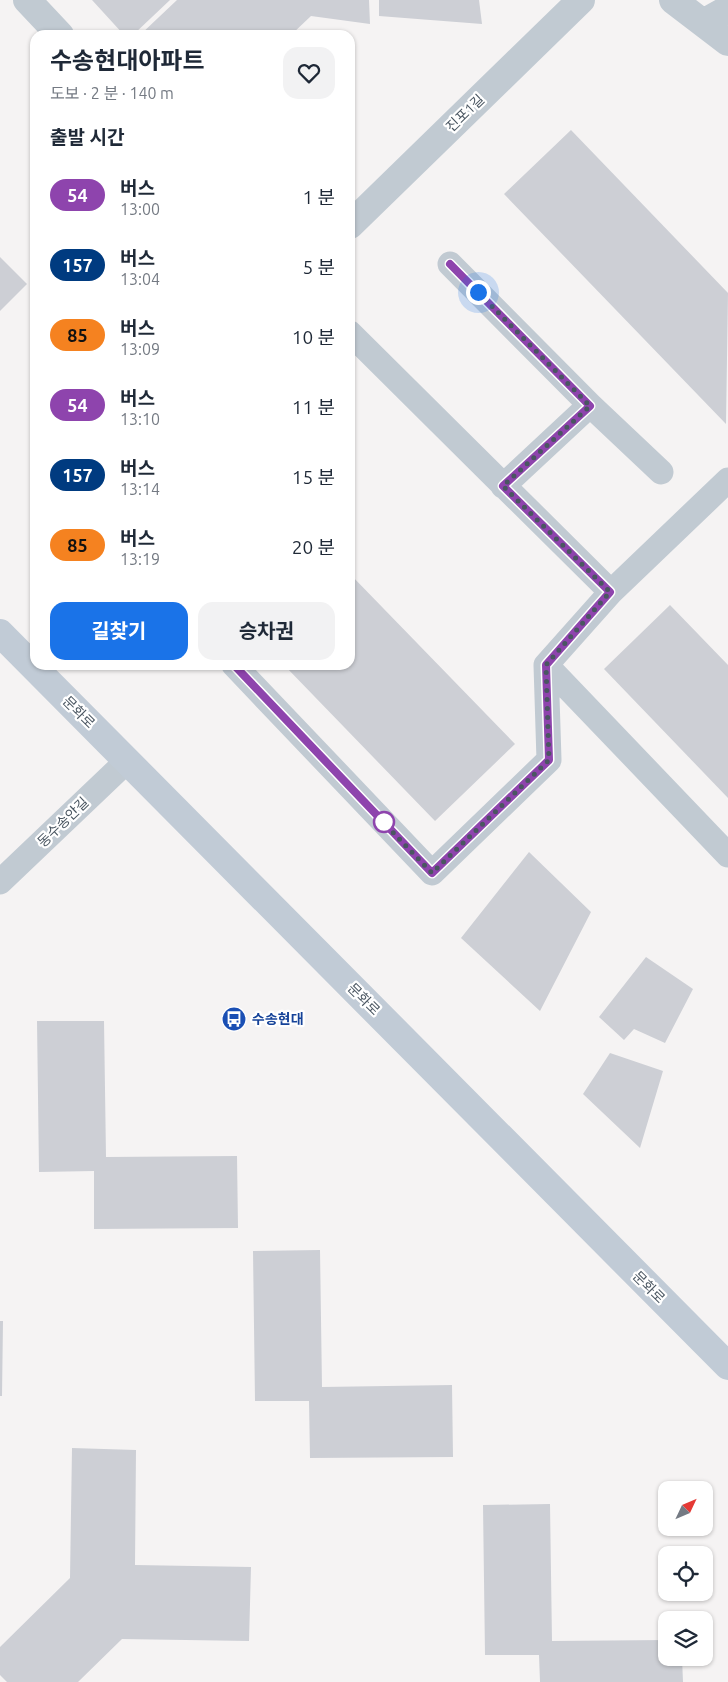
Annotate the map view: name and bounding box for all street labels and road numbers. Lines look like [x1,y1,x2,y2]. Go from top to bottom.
street label: 진포1길 [443,91,487,135]
street label: 문화로 [60,693,98,731]
street label: 동수송안길 [34,794,92,850]
street label: 문화로 [345,980,383,1018]
street label: 문화로 [630,1268,668,1306]

